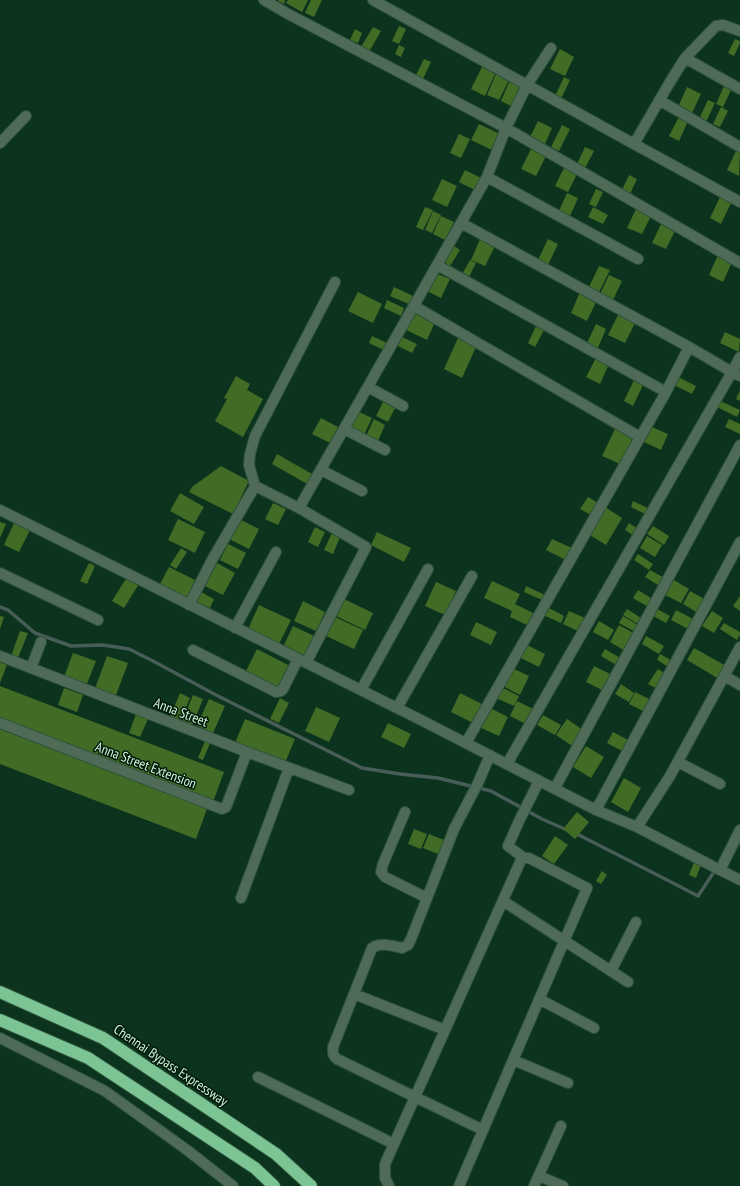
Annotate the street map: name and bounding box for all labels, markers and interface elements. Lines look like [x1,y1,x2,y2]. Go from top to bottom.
street label: Anna Street [151,693,211,731]
street label: Anna Street Extension [93,737,199,793]
street label: Chennai Bypass Expressway [110,1020,232,1110]

